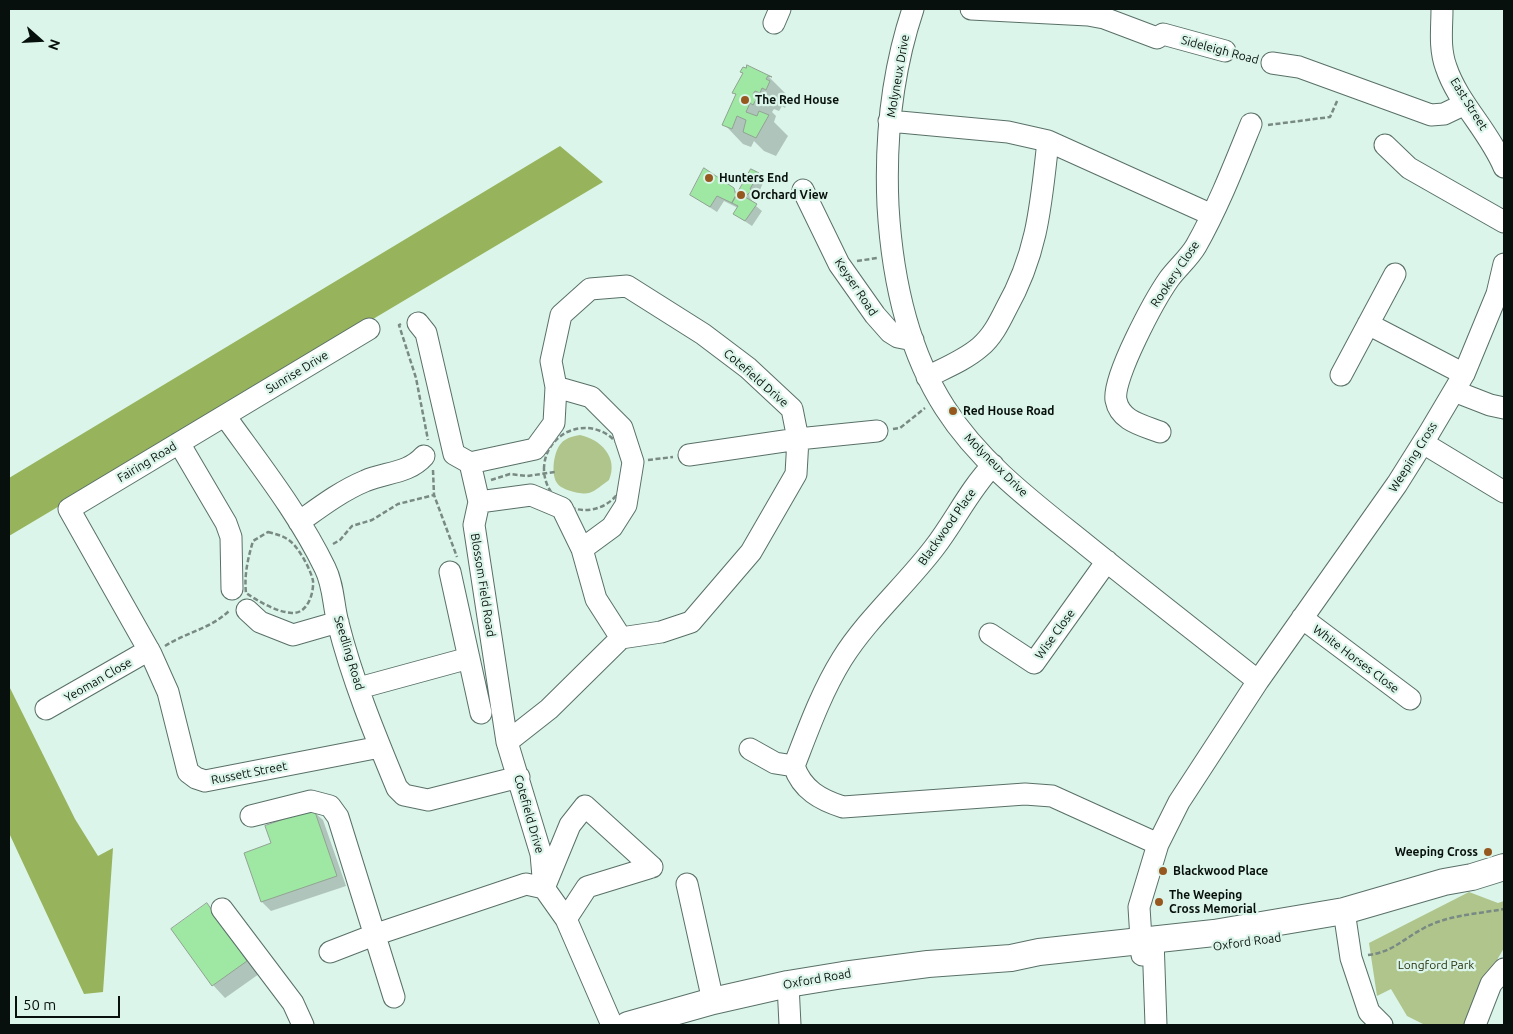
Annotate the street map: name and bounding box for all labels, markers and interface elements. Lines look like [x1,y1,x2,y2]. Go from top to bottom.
north arrow [15,15,65,65]
street label: Molyneux Drive [884,33,912,119]
street label: Sideleigh Road [1180,33,1260,67]
text: N [45,37,63,52]
street label: East Street [1447,75,1491,133]
place label: The Red House [755,93,839,107]
marker: The Red House [739,94,751,106]
place label: Hunters End [719,171,788,185]
marker: Hunters End [703,172,715,184]
place label: Orchard View [751,188,828,202]
marker: Orchard View [735,189,747,201]
street label: Rookery Close [1148,238,1202,310]
street label: Keyser Road [831,255,881,319]
street label: Cotefield Drive [721,346,791,410]
street label: Sunrise Drive [263,348,331,396]
place label: Red House Road [963,404,1055,418]
marker: Red House Road [947,405,959,417]
street label: Weeping Cross [1386,419,1440,495]
street label: Molyneux Drive [961,430,1031,500]
street label: Fairing Road [115,439,179,485]
street label: Blackwood Place [915,486,979,568]
street label: Blossom Field Road [468,532,498,638]
street label: Wise Close [1032,606,1078,662]
street label: Seedling Road [331,614,367,692]
street label: White Horses Close [1310,622,1402,696]
street label: Yeoman Close [62,655,134,705]
street label: Russett Street [210,759,288,787]
street label: Cotefield Drive [511,773,547,855]
place label: Weeping Cross [1395,845,1478,859]
marker: Weeping Cross [1482,846,1494,858]
place label: Blackwood Place [1173,864,1268,878]
marker: Blackwood Place [1157,865,1169,877]
place label: The Weeping Cross Memorial [1169,888,1256,916]
marker: The Weeping Cross Memorial [1153,896,1165,908]
street label: Oxford Road [1212,930,1282,954]
park label: Longford Park [1398,958,1474,972]
street label: Oxford Road [782,966,852,992]
scale bar [18,986,122,1018]
text: 50 m [23,996,56,1013]

